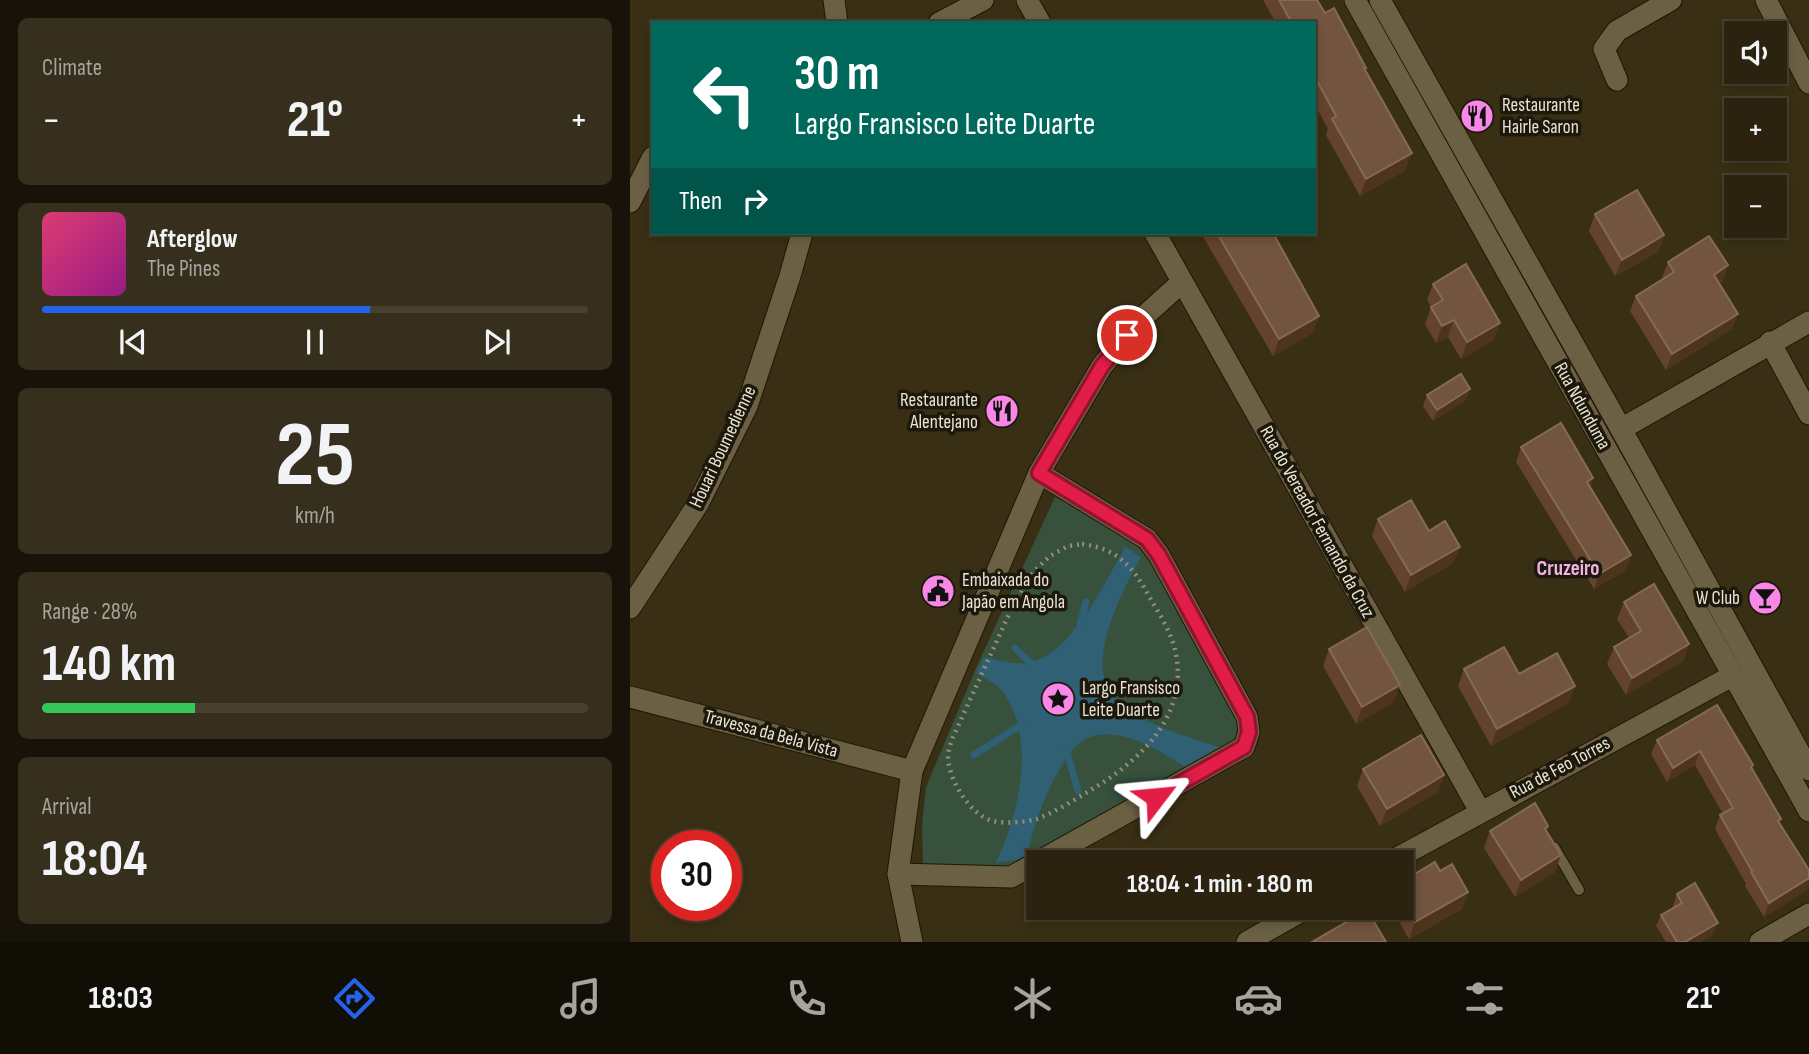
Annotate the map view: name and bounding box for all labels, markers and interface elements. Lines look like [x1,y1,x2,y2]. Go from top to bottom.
map controls [1724,21,1787,238]
button: sound [1724,21,1787,84]
text: 30 m [794,45,879,104]
icon: left [679,49,770,140]
text: Climate [42,54,102,82]
text: 21° [287,89,343,152]
place label: Restaurante Hairle Saron [1502,94,1580,139]
restaurant icon: Restaurante Hairle Saron [1458,97,1496,135]
text: − [42,98,61,143]
text: + [569,98,588,143]
button: + [1724,98,1787,161]
text: Largo Fransisco Leite Duarte [794,105,1095,144]
button: − [1724,175,1787,238]
icon: right [736,182,774,220]
text: Then [679,186,722,217]
text: Afterglow [147,224,238,255]
text: The Pines [147,255,220,283]
pin [1097,305,1157,365]
icon: arrive [1108,316,1146,354]
icon: previous [114,323,152,361]
icon: pause [296,323,334,361]
icon: next [478,323,516,361]
street label: Rua Ndunduma [1549,358,1615,454]
street label: Houari Boumedienne [685,382,761,512]
place label: Restaurante Alentejano [900,389,978,434]
restaurant icon: Restaurante Alentejano [983,392,1021,430]
text: 25 [275,402,355,511]
street label: Rua do Vereador Fernando da Cruz [1255,422,1379,622]
text: km/h [295,502,335,530]
district label: Cruzeiro [1537,556,1599,581]
place label: Embaixada do Japão em Angola [961,569,1065,614]
public building icon: Embaixada do Japão em Angola [919,572,957,610]
bar icon: W Club [1746,579,1784,617]
place label: W Club [1696,587,1740,610]
text: Range · 28% [42,598,137,626]
text: 140 km [42,633,176,696]
place label: Largo Fransisco Leite Duarte [1082,677,1180,722]
place icon: Largo Fransisco Leite Duarte [1039,680,1077,718]
street label: Travessa da Bela Vista [702,705,840,763]
street label: Rua de Feo Torres [1506,732,1614,804]
position arrow [1119,760,1193,834]
text: Arrival [42,793,91,821]
text: 18:04 [42,828,147,891]
speed limit sign: 30 [651,830,742,921]
text: 18:04 · 1 min · 180 m [1127,869,1313,900]
icon: directions [330,974,379,1023]
icon: music [556,974,605,1023]
icon: phone [782,974,831,1023]
icon: climate [1008,974,1057,1023]
icon: car [1234,974,1283,1023]
icon: filters [1460,974,1509,1023]
text: 18:03 [88,979,153,1018]
text: 21° [1686,979,1720,1018]

